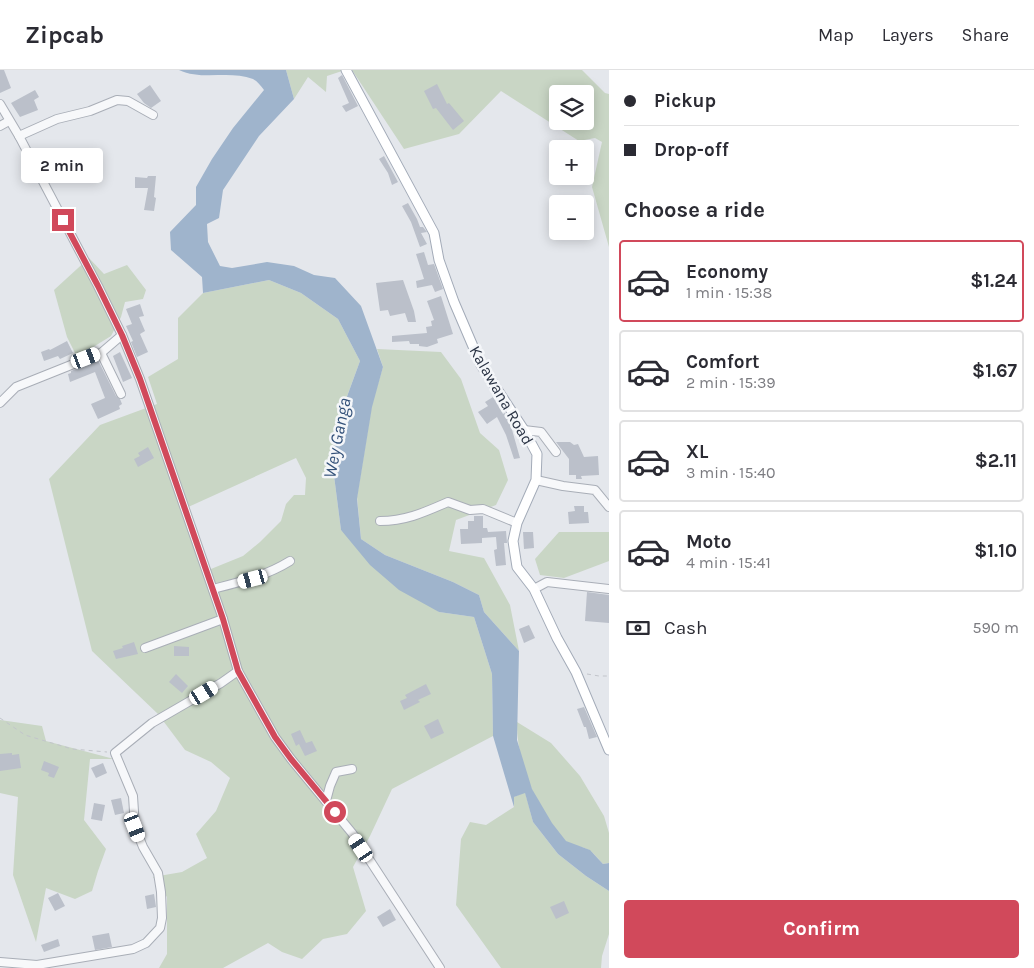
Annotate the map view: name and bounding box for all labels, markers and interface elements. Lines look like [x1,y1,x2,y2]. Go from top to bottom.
text: Zipcab [25,21,104,49]
text: Map [818,24,854,46]
text: Layers [882,24,934,46]
text: Share [962,24,1009,46]
map controls [549,85,594,240]
button: layers [549,85,594,130]
text: Pickup [654,90,716,112]
text: Drop-off [654,139,729,161]
button: + [549,140,594,185]
callout: 2 min [22,148,104,182]
text: 2 min [40,156,84,175]
button: − [549,195,594,240]
text: Choose a ride [624,197,765,223]
route end [52,209,74,231]
icon: car [626,259,671,304]
text: Economy [686,261,768,283]
text: $1.24 [970,270,1017,292]
text: 1 min · 15:38 [686,283,772,302]
street label: Kalawana Road [466,342,538,448]
car [69,346,102,370]
icon: car [626,349,671,394]
text: Comfort [686,351,760,373]
text: $1.67 [972,360,1017,382]
text: 2 min · 15:39 [686,373,776,392]
water label: Wey Ganga [318,396,356,480]
icon: car [626,439,671,484]
text: XL [686,441,708,463]
text: $2.11 [975,450,1017,472]
text: 3 min · 15:40 [686,463,776,482]
icon: car [626,529,671,574]
text: Moto [686,531,732,553]
text: $1.10 [974,540,1017,562]
text: 4 min · 15:41 [686,553,771,572]
car [236,568,269,590]
icon: cash [624,614,652,642]
text: Cash [664,617,708,639]
text: 590 m [972,618,1019,637]
car [187,679,220,707]
route start [324,801,346,823]
car [122,810,147,844]
car [346,831,375,865]
button: Confirm [624,900,1019,958]

